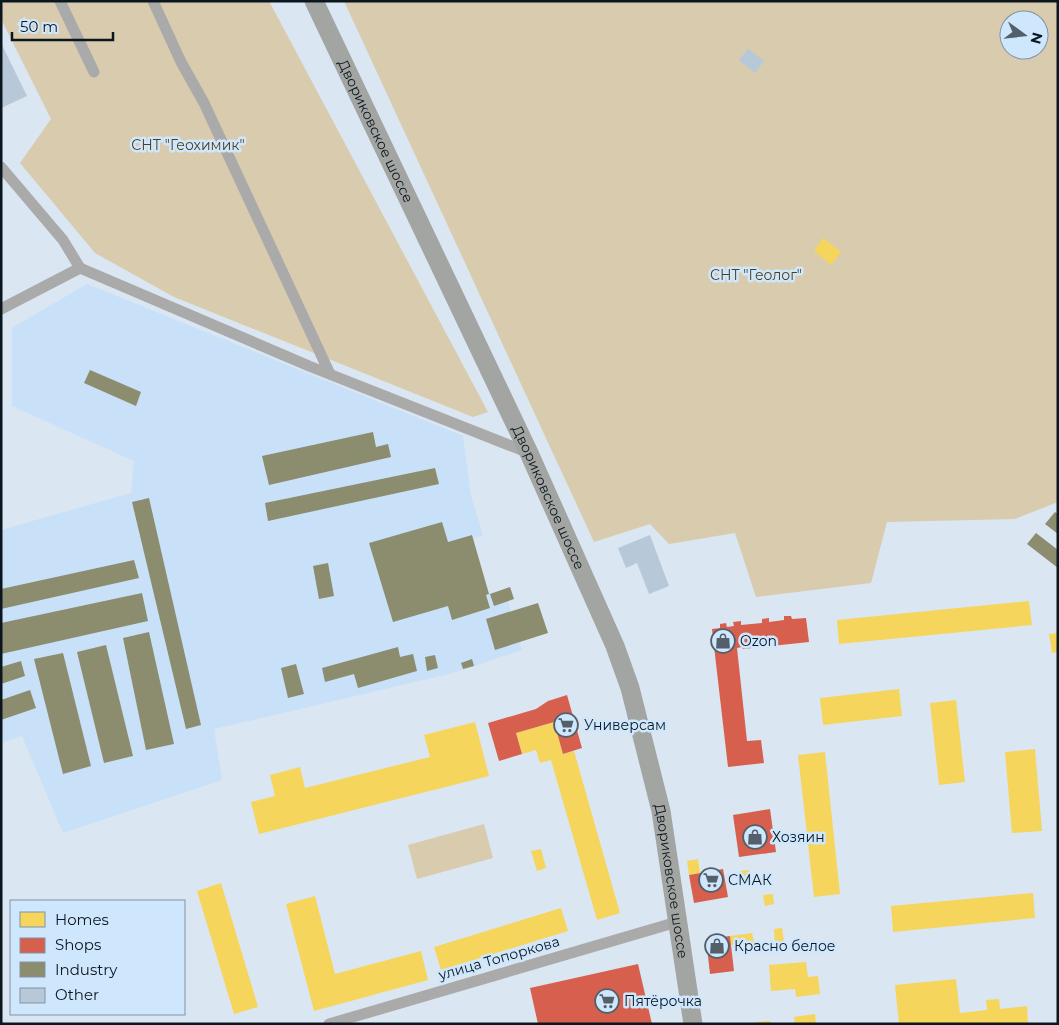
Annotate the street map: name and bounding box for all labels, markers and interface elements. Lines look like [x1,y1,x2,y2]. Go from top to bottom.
scale bar [12,10,114,42]
north arrow [999,10,1049,60]
text: 50 m [20,17,58,36]
text: N [1026,31,1047,46]
street label: Двориковское шоссе [334,57,418,205]
park label: СНТ "Геохимик" [131,136,245,154]
park label: СНТ "Геолог" [710,266,802,284]
street label: Двориковское шоссе [508,422,589,572]
shop icon: Ozon [710,628,736,654]
place label: Ozon [740,632,777,650]
supermarket icon: Универсам [553,712,579,738]
place label: Универсам [584,716,666,734]
street label: Двориковское шоссе [650,802,692,960]
shop icon: Хозяин [742,824,768,850]
place label: Хозяин [772,828,825,846]
supermarket icon: СМАК [698,867,724,893]
place label: СМАК [728,871,772,889]
legend [10,900,185,1015]
text: Homes [55,910,109,929]
street label: улица Топоркова [435,932,562,984]
shop icon: Красно белое [704,933,730,959]
text: Shops [55,935,101,954]
place label: Красно белое [734,937,835,955]
text: Industry [55,960,118,979]
text: Other [55,985,99,1004]
supermarket icon: Пятёрочка [594,988,620,1014]
place label: Пятёрочка [624,992,702,1010]

